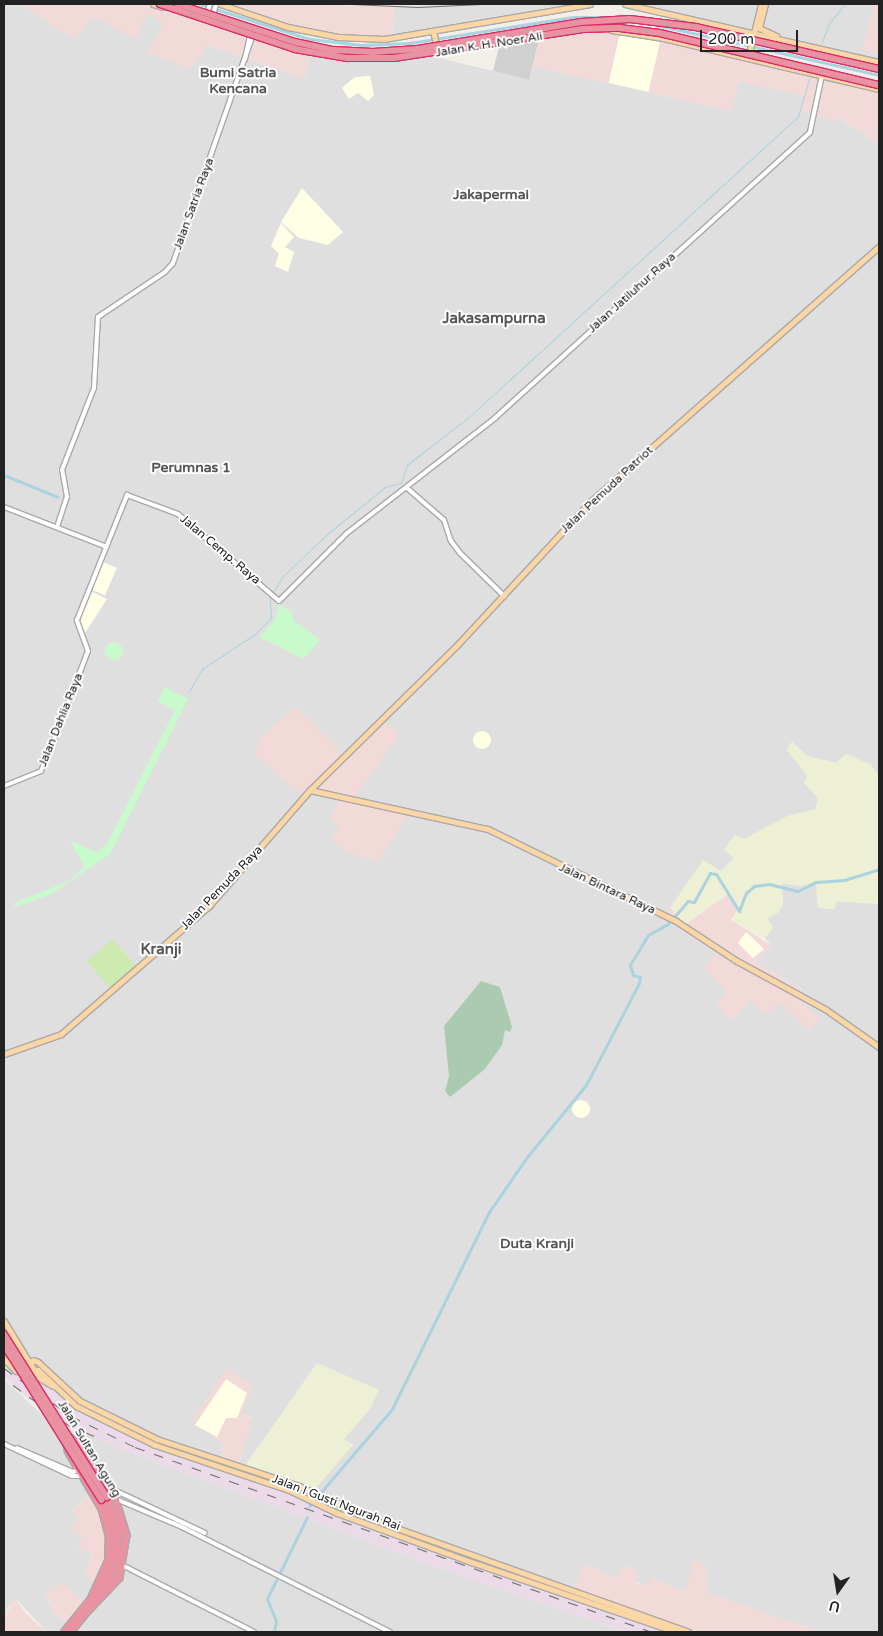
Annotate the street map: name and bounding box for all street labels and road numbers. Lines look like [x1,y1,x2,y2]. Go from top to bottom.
street label: Jalan K. H. Noer Ali [434,29,544,61]
street label: Jalan Satria Raya [171,156,217,252]
street label: Jalan Jatiluhur Raya [585,250,679,336]
street label: Jalan Pemuda Patriot [558,443,656,537]
street label: Jalan Cemp. Raya [177,512,263,588]
street label: Jalan Dahlia Raya [36,671,86,769]
street label: Jalan Pemuda Raya [178,843,266,933]
street label: Jalan Bintara Raya [556,860,658,918]
street label: Jalan Sultan Agung [54,1398,124,1500]
street label: Jalan I Gusti Ngurah Rai [270,1472,402,1534]

